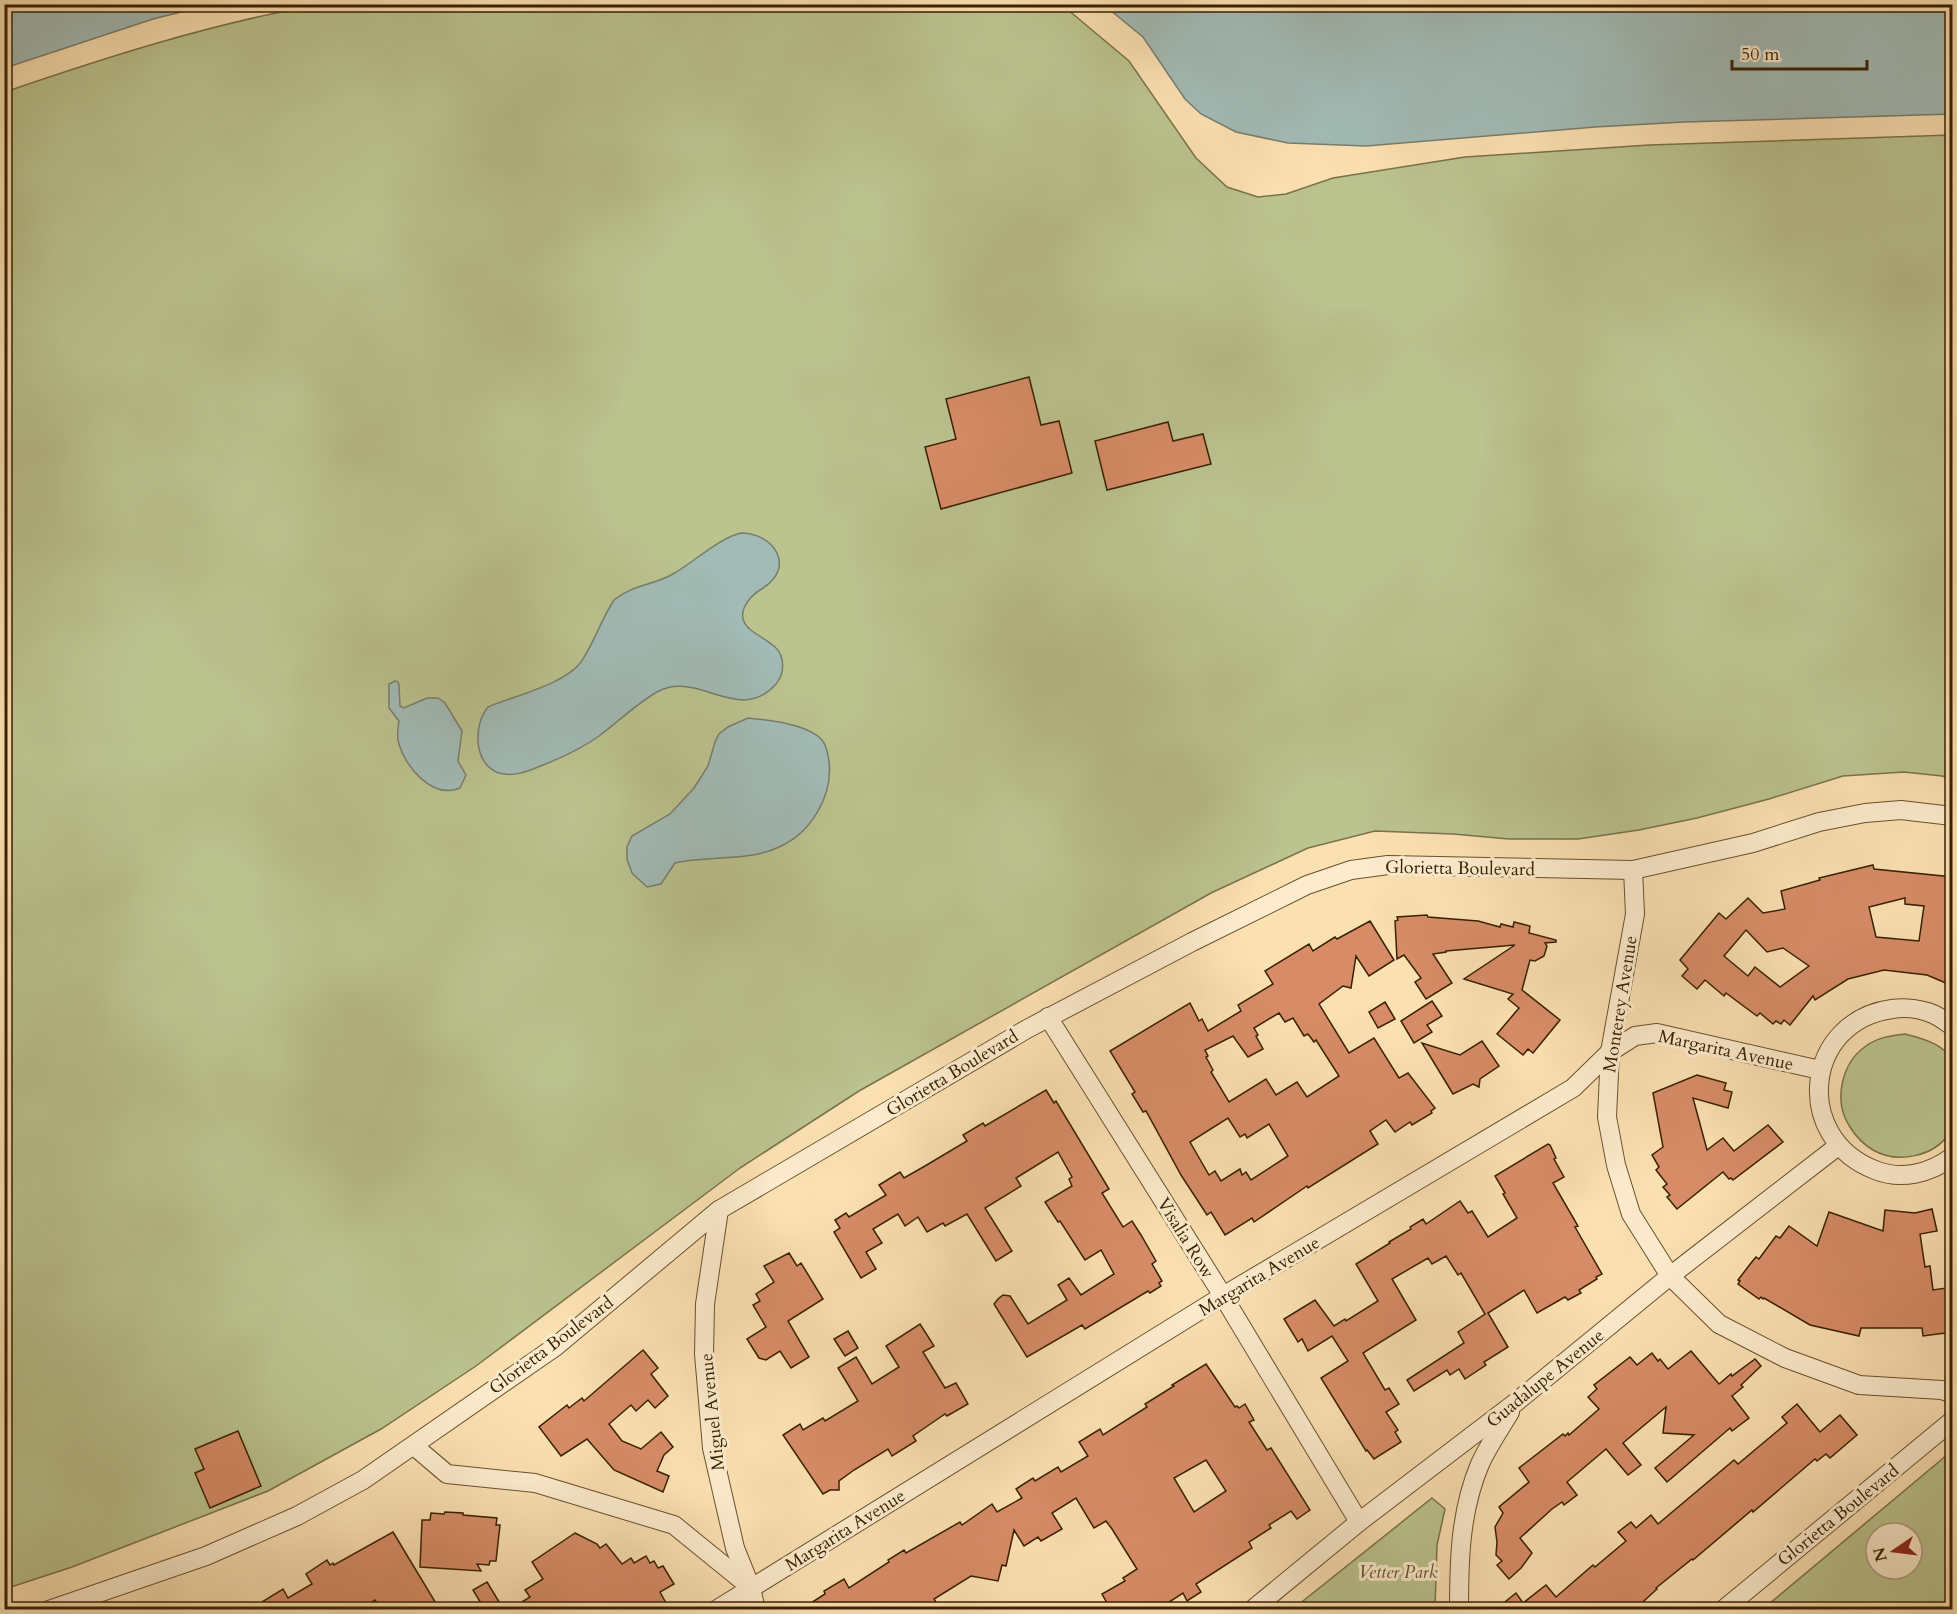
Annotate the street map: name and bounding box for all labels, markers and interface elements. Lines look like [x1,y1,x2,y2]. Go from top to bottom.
scale bar [1732,33,1867,71]
text: 50 m [1741,42,1780,67]
street label: Glorietta Boulevard [1385,855,1536,882]
street label: Monterey Avenue [1597,934,1644,1074]
street label: Glorietta Boulevard [882,1024,1023,1123]
street label: Margarita Avenue [1656,1024,1796,1077]
street label: Visalia Row [1151,1193,1221,1284]
street label: Margarita Avenue [1194,1230,1325,1323]
street label: Glorietta Boulevard [484,1290,619,1401]
street label: Guadalupe Avenue [1481,1323,1609,1434]
street label: Miguel Avenue [694,1352,731,1472]
street label: Glorietta Boulevard [1772,1458,1905,1572]
street label: Margarita Avenue [780,1483,910,1577]
north arrow [1864,1521,1924,1581]
text: N [1868,1545,1893,1564]
park label: Vetter Park [1358,1560,1438,1585]

